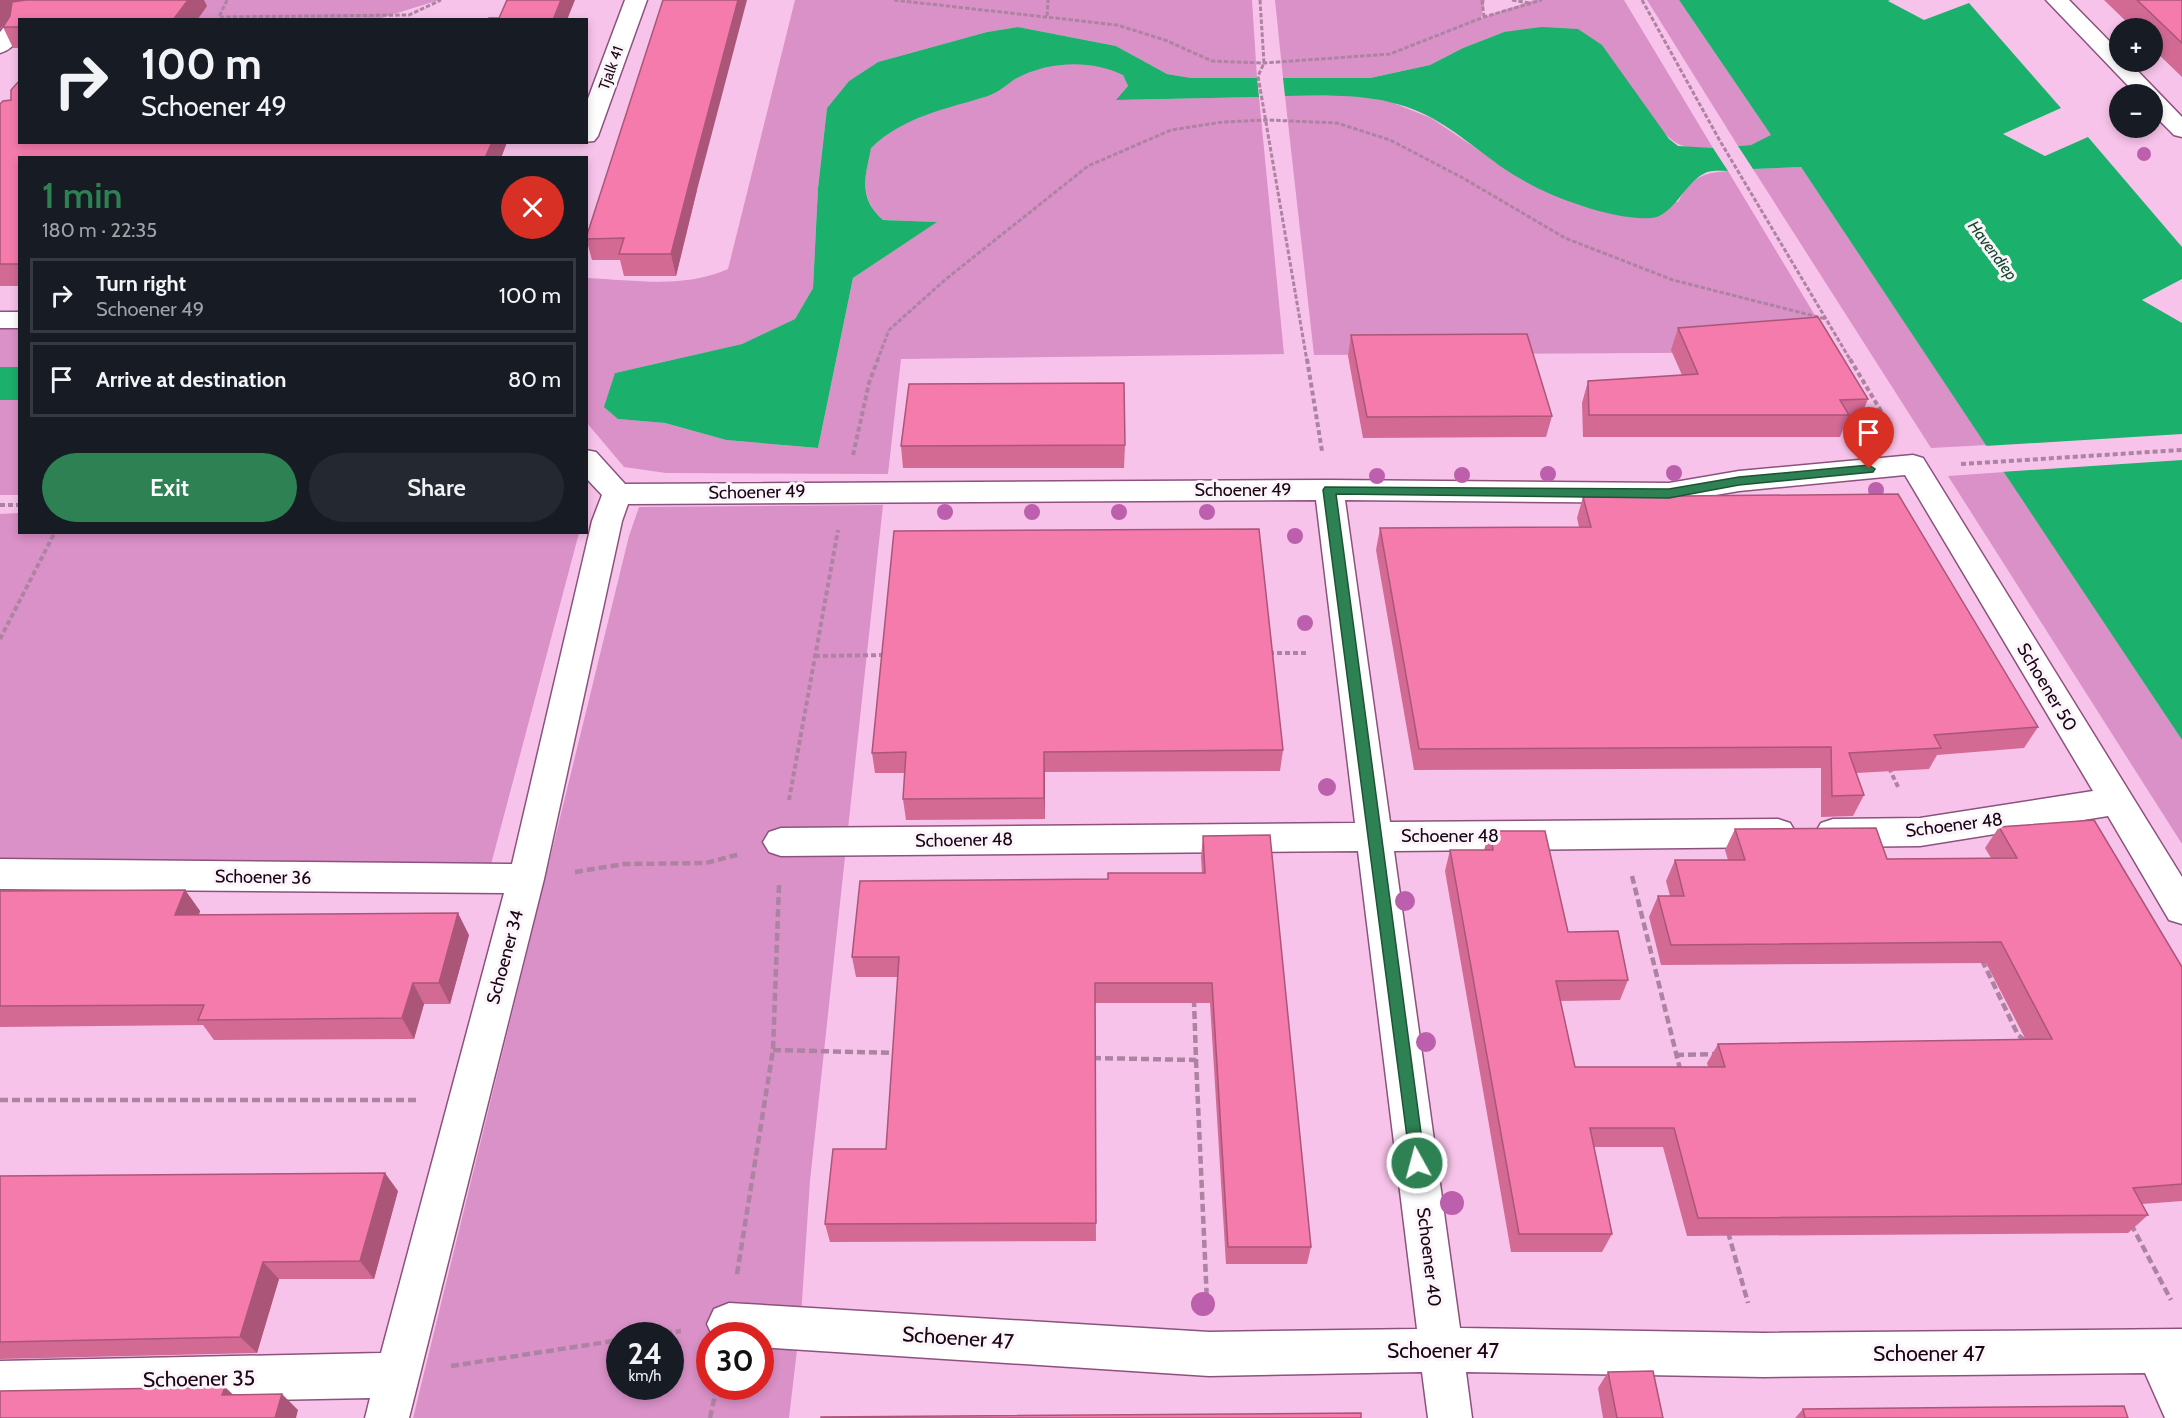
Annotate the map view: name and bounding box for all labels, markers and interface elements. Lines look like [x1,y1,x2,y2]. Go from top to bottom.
map controls [2109,18,2163,138]
button: + [2109,18,2163,72]
text: 100 m [141,38,262,90]
icon: right [42,42,120,120]
street label: Tjalk 41 [595,44,627,92]
button: − [2109,84,2163,138]
text: Schoener 49 [141,90,287,123]
text: 1 min [42,173,122,217]
button: close [501,176,564,239]
water label: Havendiep [1964,217,2021,284]
text: 180 m · 22:35 [42,218,157,242]
text: Turn right [96,270,186,297]
icon: right [45,279,78,312]
text: 100 m [499,282,561,309]
text: Schoener 49 [96,297,204,321]
icon: arrive [45,363,78,396]
text: Arrive at destination [96,366,286,393]
text: 80 m [508,366,561,393]
pin [1843,407,1894,469]
icon: arrive [1852,416,1885,449]
button: Exit [42,453,297,522]
button: Share [309,453,564,522]
street label: Schoener 49 [1194,479,1292,501]
street label: Schoener 49 [708,480,806,504]
street label: Schoener 50 [2012,639,2082,735]
street label: Schoener 48 [1904,808,2004,842]
street label: Schoener 48 [1401,825,1499,847]
street label: Schoener 48 [915,828,1013,852]
street label: Schoener 36 [215,865,311,889]
street label: Schoener 34 [482,907,528,1007]
position arrow [1385,1131,1449,1195]
street label: Schoener 40 [1412,1206,1446,1308]
street label: Schoener 47 [901,1321,1015,1354]
speed limit sign: 30 [696,1322,774,1400]
text: 24 [628,1335,662,1372]
street label: Schoener 47 [1387,1338,1499,1363]
street label: Schoener 47 [1873,1341,1985,1366]
street label: Schoener 35 [143,1365,255,1392]
text: km/h [629,1367,661,1385]

